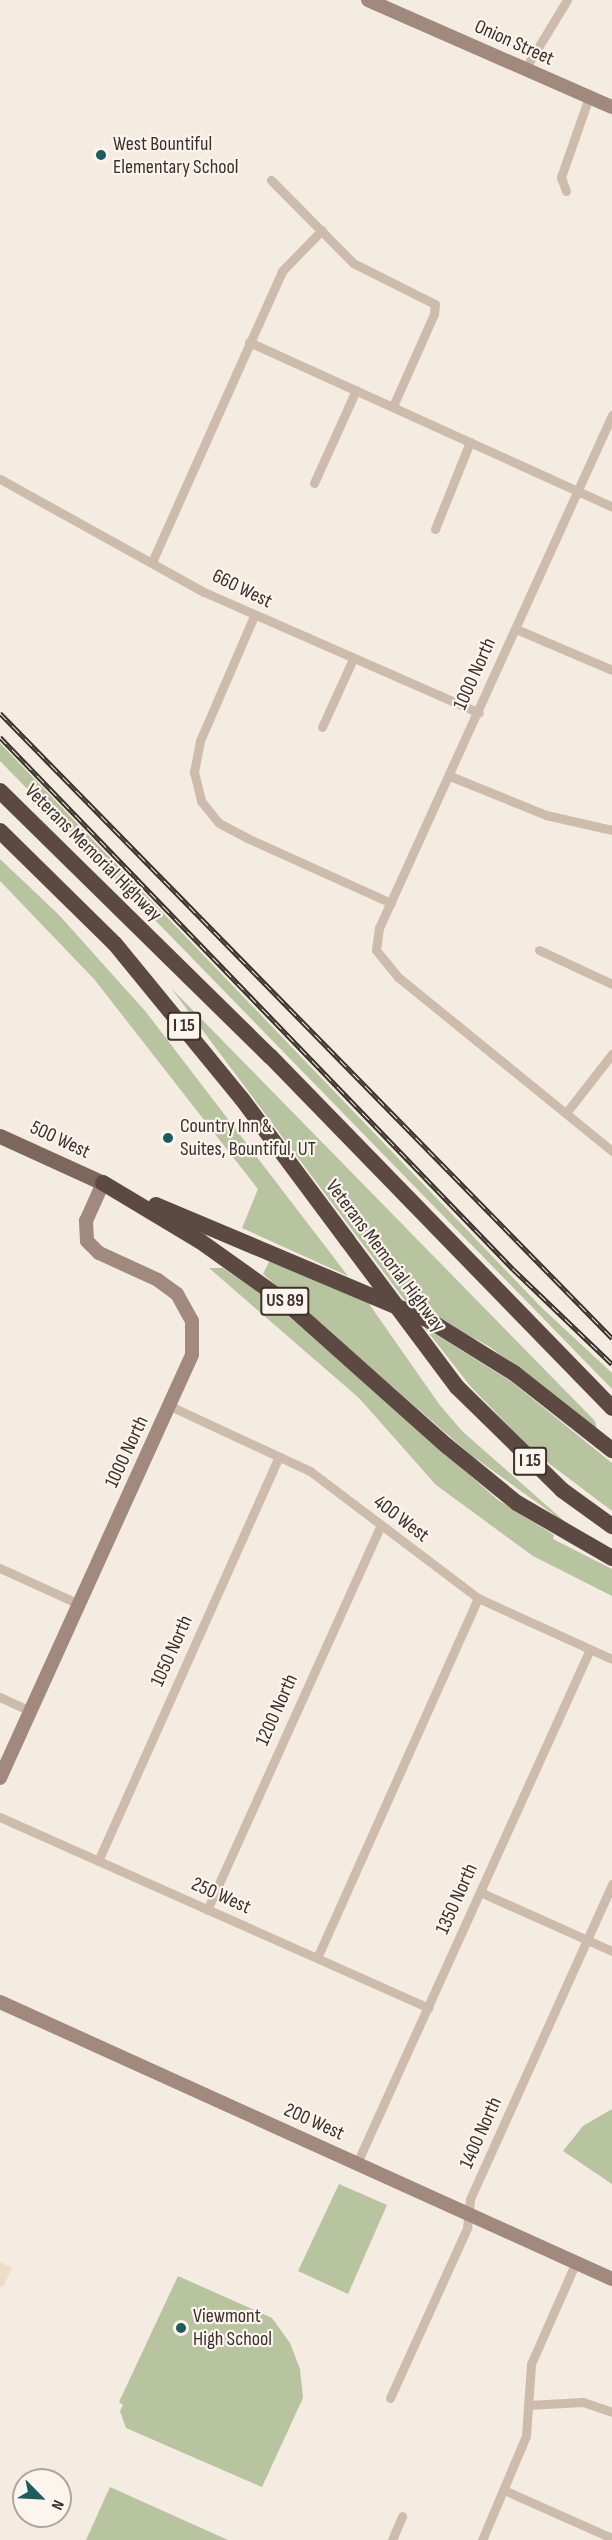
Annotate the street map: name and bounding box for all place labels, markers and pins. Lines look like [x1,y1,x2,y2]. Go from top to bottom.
place label: West Bountiful Elementary School [113,132,239,179]
marker: West Bountiful Elementary School [94,148,108,162]
place label: Country Inn & Suites, Bountiful, UT [180,1114,316,1161]
marker: Country Inn & Suites, Bountiful, UT [161,1131,175,1145]
place label: Viewmont High School [193,2304,272,2351]
marker: Viewmont High School [174,2321,188,2335]

